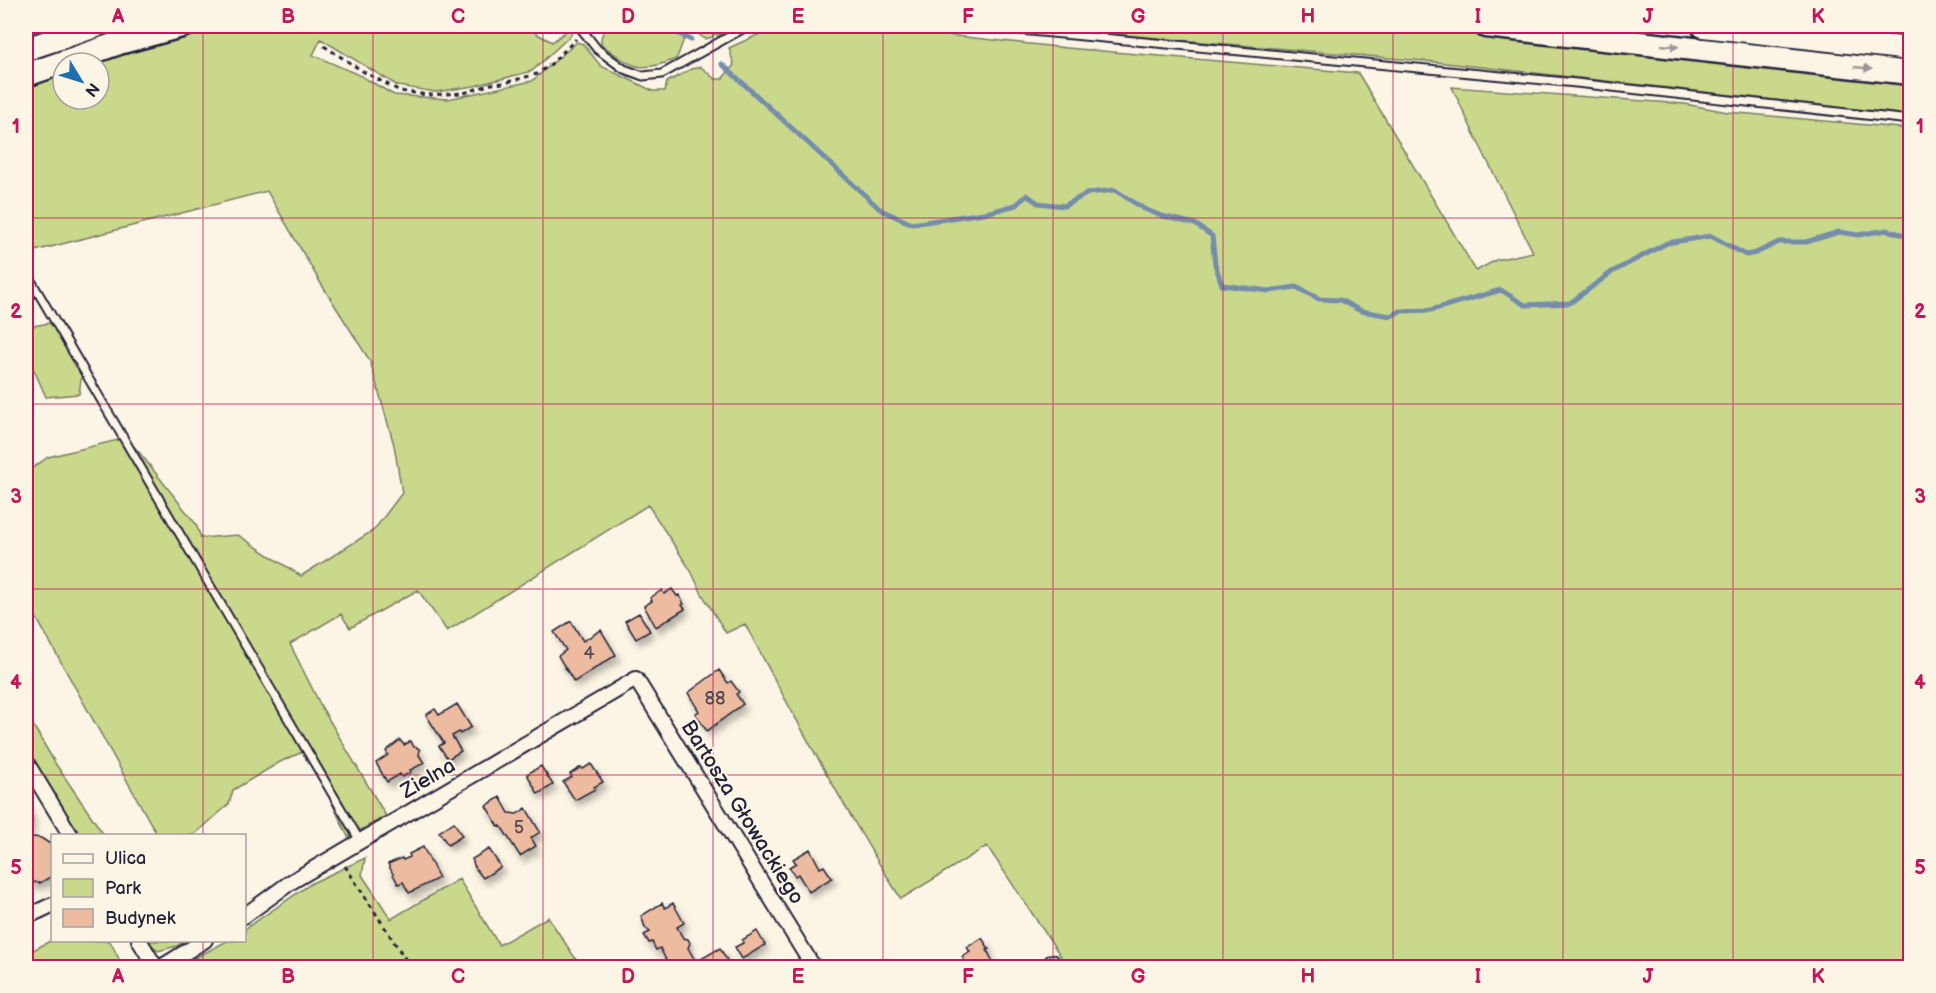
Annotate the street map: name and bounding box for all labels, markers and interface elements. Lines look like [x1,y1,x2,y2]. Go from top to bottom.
text: A [111,5,125,29]
text: B [281,5,295,29]
text: C [451,5,465,29]
text: D [621,5,635,29]
text: E [792,5,805,29]
text: F [962,5,974,29]
text: G [1131,5,1146,29]
text: H [1301,5,1315,29]
text: I [1475,5,1481,29]
text: J [1643,5,1655,29]
text: K [1811,5,1825,29]
one-way arrow [1660,42,1679,51]
north arrow [51,51,111,111]
one-way arrow [1854,63,1873,73]
text: N [80,79,103,100]
text: 1 [12,115,20,139]
text: 1 [1916,115,1924,139]
text: 2 [10,300,22,324]
text: 2 [1914,300,1926,324]
text: 3 [10,485,22,509]
text: 3 [1914,485,1926,509]
house number: 4 [584,643,595,664]
text: 4 [10,671,22,695]
text: 4 [1914,671,1926,695]
house number: 88 [705,688,726,709]
street label: Bartosza Głowackiego [676,716,809,909]
street label: Zielna [396,753,460,804]
house number: 5 [514,817,524,838]
legend [51,834,246,942]
text: Ulica [105,848,146,869]
text: 5 [10,856,22,880]
text: 5 [1914,856,1926,880]
text: Park [105,878,141,899]
text: Budynek [105,908,176,929]
text: A [111,965,125,989]
text: B [281,965,295,989]
text: C [451,965,465,989]
text: D [621,965,635,989]
text: E [792,965,805,989]
text: F [962,965,974,989]
text: G [1131,965,1146,989]
text: H [1301,965,1315,989]
text: I [1475,965,1481,989]
text: J [1643,965,1655,989]
text: K [1811,965,1825,989]

